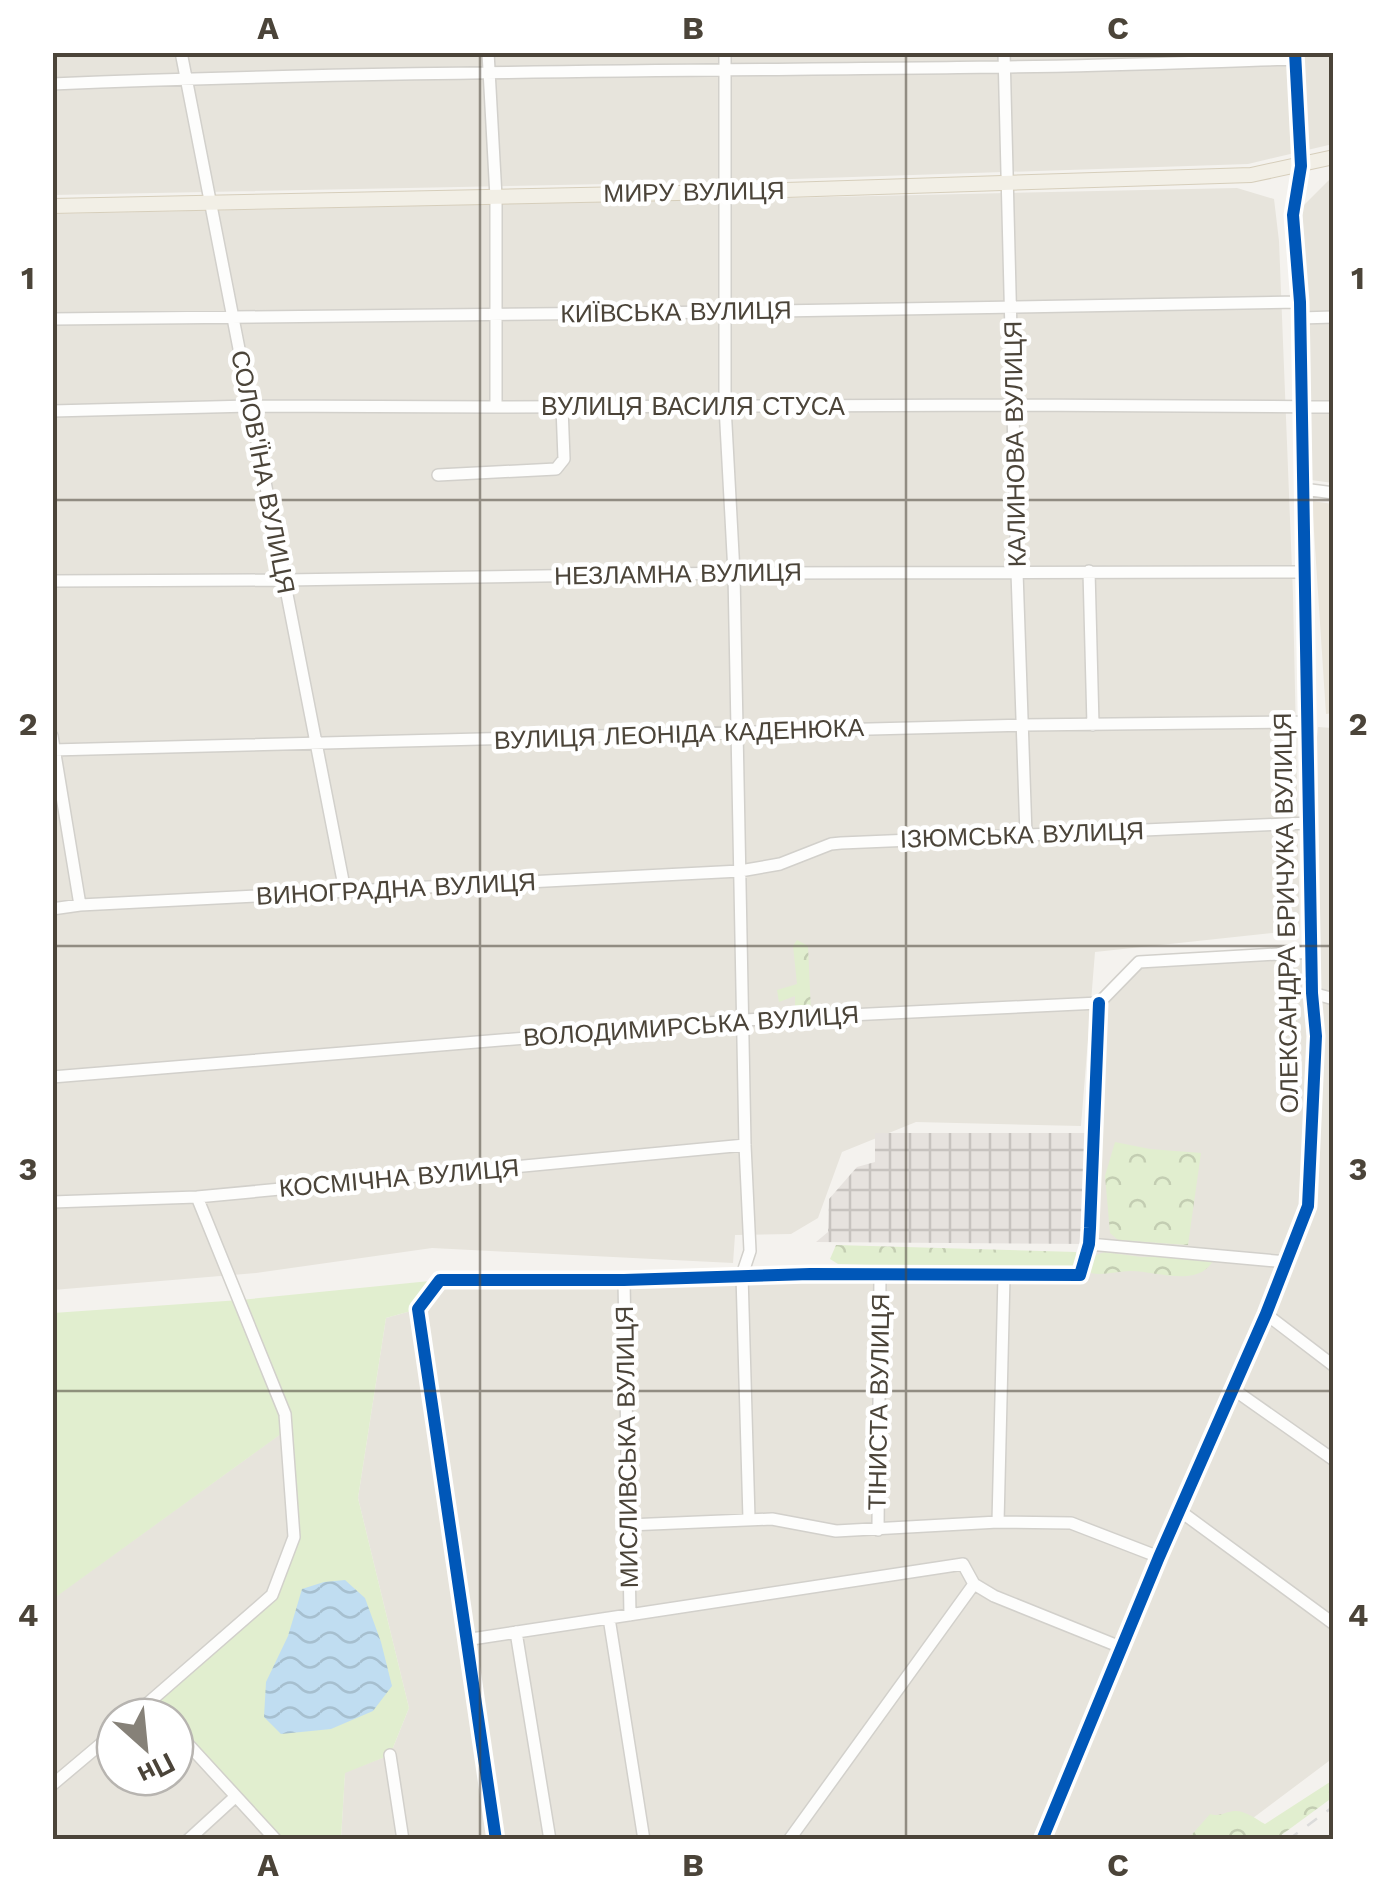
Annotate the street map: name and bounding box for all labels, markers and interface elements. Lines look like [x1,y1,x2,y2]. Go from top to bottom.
text: A [257,9,279,47]
text: B [682,9,704,47]
text: C [1107,9,1129,47]
street label: МИРУ ВУЛИЦЯ [603,176,785,208]
text: 1 [21,259,35,297]
text: 1 [1351,259,1365,297]
street label: КИЇВСЬКА ВУЛИЦЯ [560,295,792,329]
street label: КАЛИНОВА ВУЛИЦЯ [998,321,1032,567]
street label: СОЛОВ'ЇНА ВУЛИЦЯ [225,348,301,596]
street label: ВУЛИЦЯ ВАСИЛЯ СТУСА [541,392,845,421]
street label: НЕЗЛАМНА ВУЛИЦЯ [554,557,802,591]
text: 2 [18,705,38,743]
text: 2 [1348,705,1368,743]
street label: ОЛЕКСАНДРА БРИЧУКА ВУЛИЦЯ [1268,712,1304,1114]
street label: ВУЛИЦЯ ЛЕОНІДА КАДЕНЮКА [493,713,865,755]
street label: ІЗЮМСЬКА ВУЛИЦЯ [899,816,1145,854]
street label: ВИНОГРАДНА ВУЛИЦЯ [255,867,537,911]
street label: ВОЛОДИМИРСЬКА ВУЛИЦЯ [522,1000,860,1052]
text: 3 [19,1150,37,1188]
text: 3 [1349,1150,1367,1188]
street label: КОСМІЧНА ВУЛИЦЯ [278,1153,520,1203]
street label: ТІНИСТА ВУЛИЦЯ [863,1293,895,1511]
street label: МИСЛИВСЬКА ВУЛИЦЯ [610,1306,644,1588]
text: 4 [18,1596,38,1634]
text: 4 [1348,1596,1368,1634]
north arrow [95,1697,195,1797]
text: Пн [132,1746,180,1792]
text: A [257,1846,279,1884]
text: B [682,1846,704,1884]
text: C [1107,1846,1129,1884]

